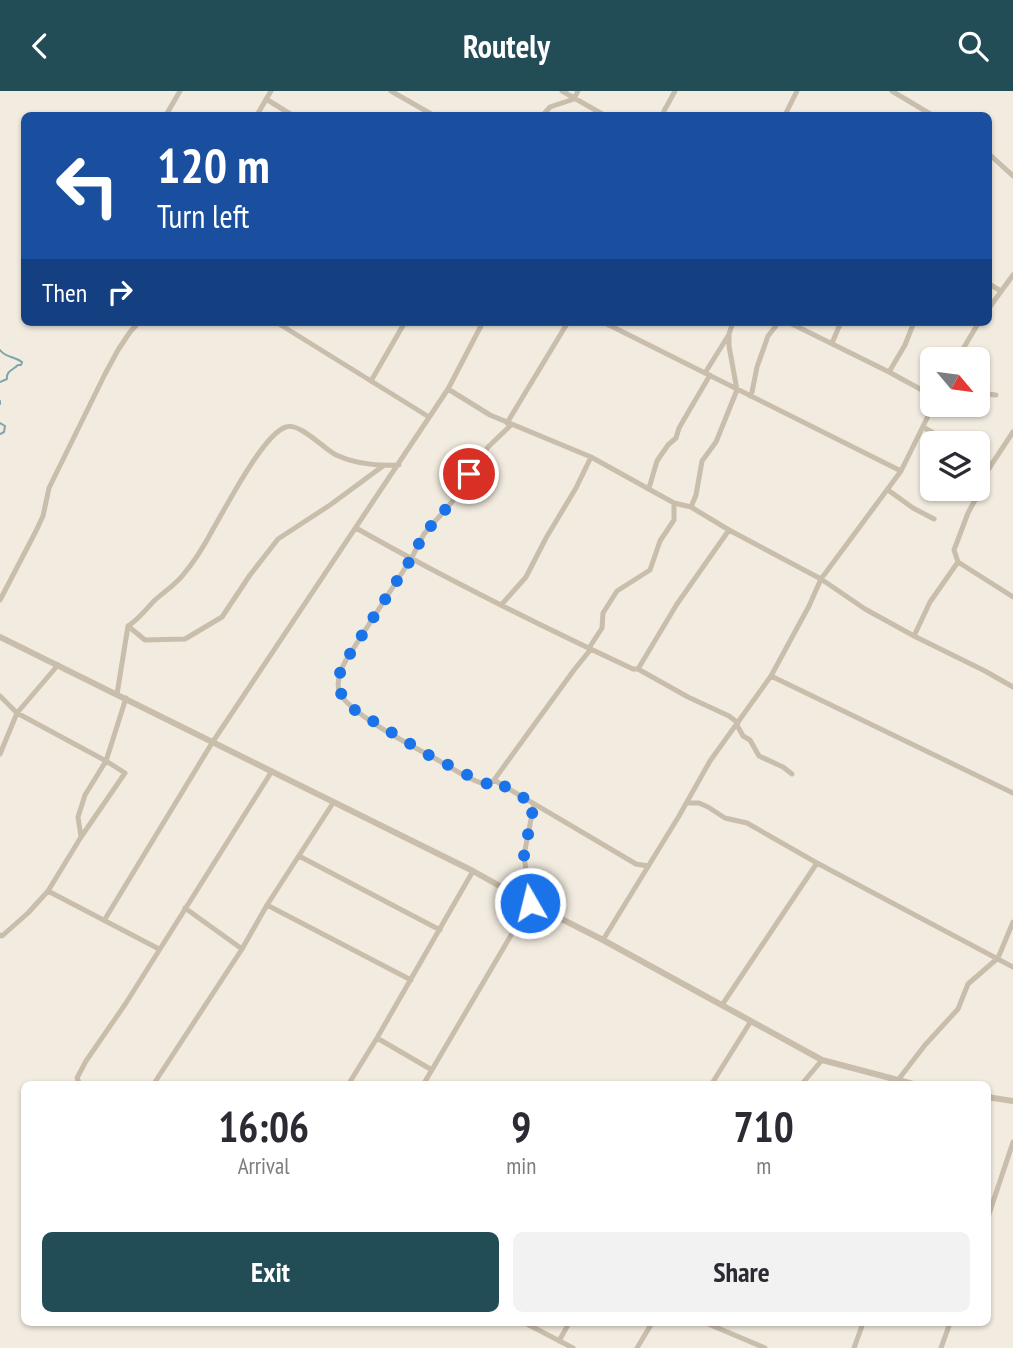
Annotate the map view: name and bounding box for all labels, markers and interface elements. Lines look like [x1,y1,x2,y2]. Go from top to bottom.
text: Routely [463,25,550,67]
icon: back [21,27,59,65]
icon: search [954,27,992,65]
text: 120 m [157,133,270,197]
icon: left [42,140,133,231]
text: Turn left [157,195,249,237]
icon: right [101,273,139,311]
text: Then [42,276,87,309]
north arrow [920,347,990,417]
map controls [920,347,990,501]
button: layers [920,431,990,501]
pin [439,444,499,504]
icon: arrive [450,455,488,493]
position arrow [493,866,567,940]
text: 16:06 [218,1099,309,1154]
text: 9 [511,1099,531,1154]
text: 710 [734,1099,794,1154]
text: Arrival [238,1151,290,1180]
text: min [506,1151,536,1180]
text: m [756,1151,771,1180]
button: Exit [42,1232,499,1312]
button: Share [513,1232,970,1312]

